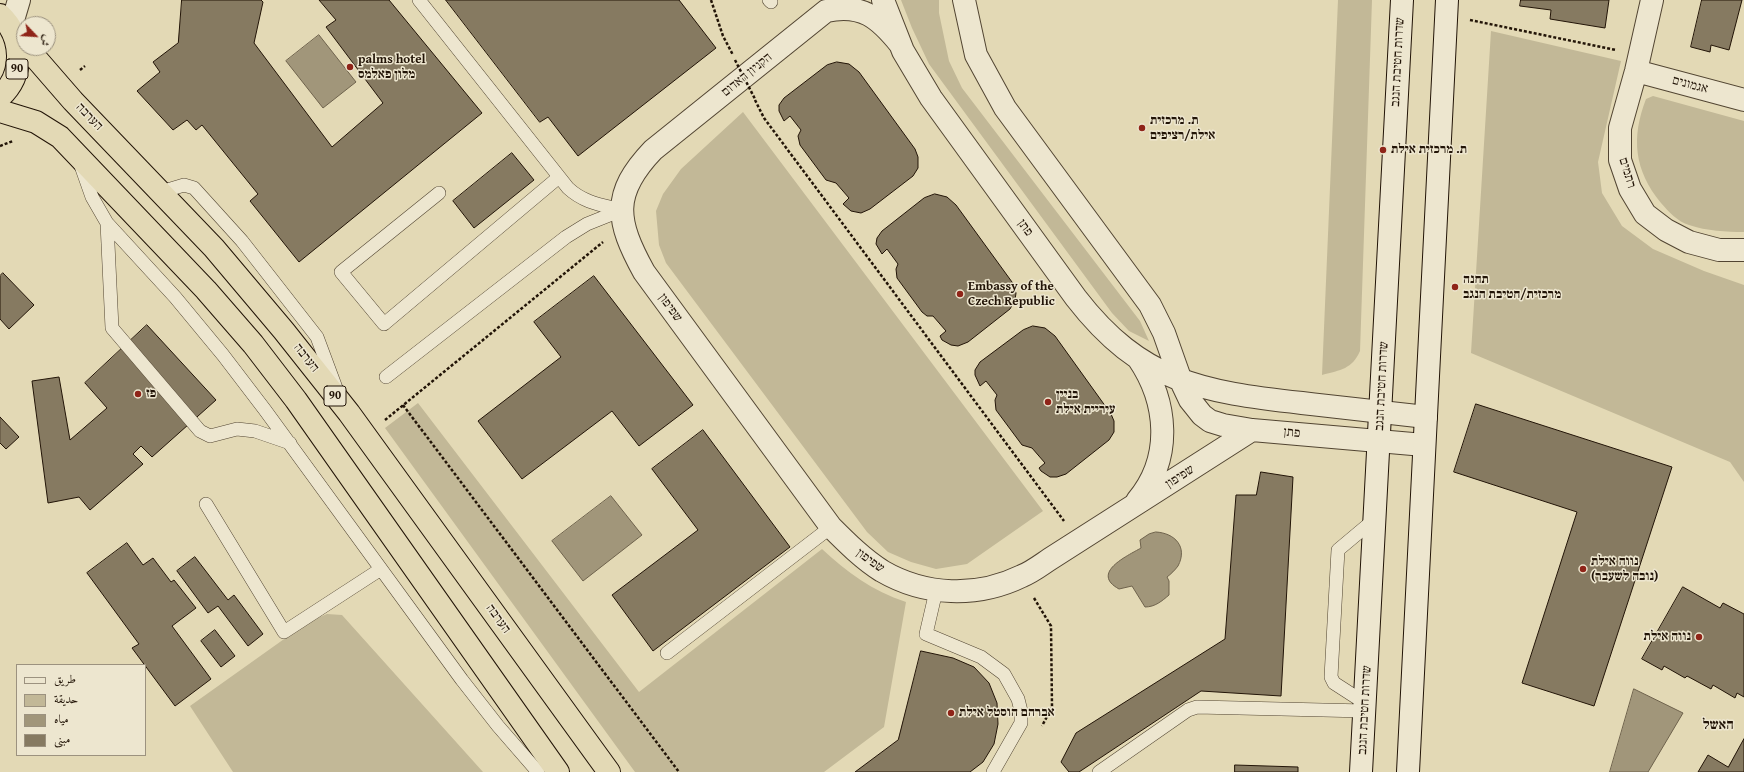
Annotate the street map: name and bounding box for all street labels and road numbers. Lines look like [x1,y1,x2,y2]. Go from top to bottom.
street label: שדרות חטיבת הנגב [1388,17,1408,107]
street label: הקניון האדום [718,50,776,100]
road number: 90 [6,59,28,79]
street label: אגמונים [1670,73,1710,97]
street label: הערבה [72,100,106,134]
street label: רתמים [1615,156,1639,190]
street label: פתן [1014,217,1036,239]
street label: שפיפון [655,291,685,325]
street label: הערבה [290,340,322,376]
street label: שדרות חטיבת הנגב [1372,341,1392,431]
road number: 90 [324,386,346,406]
street label: פתן [1283,424,1301,442]
street label: שפיפון [1163,462,1197,492]
street label: שפיפון [853,546,887,576]
street label: הערבה [482,601,514,637]
street label: שדרות חטיבת הנגב [1355,665,1375,755]

